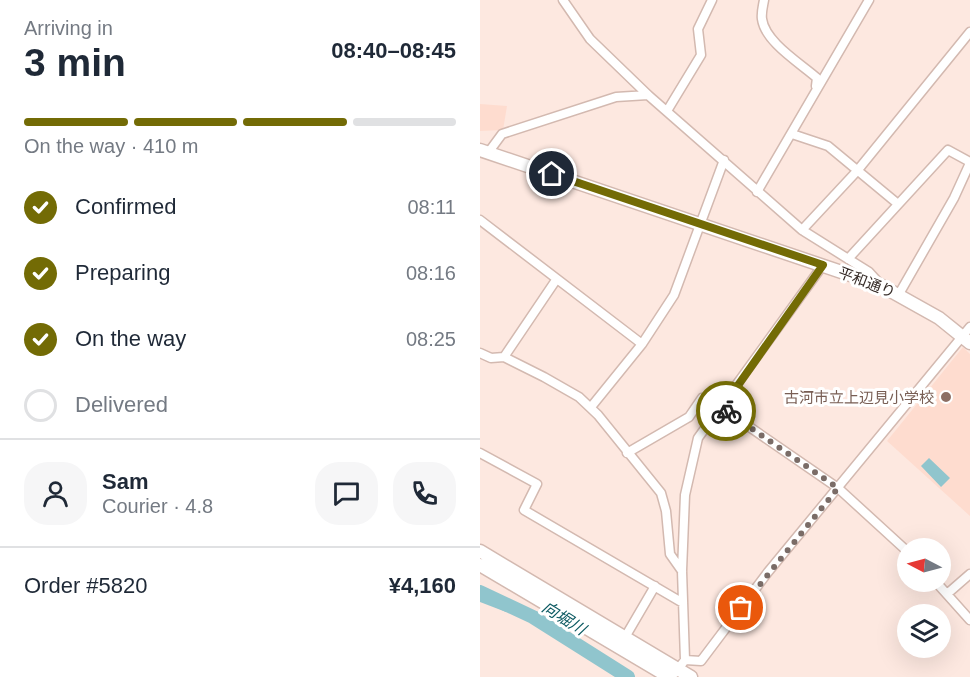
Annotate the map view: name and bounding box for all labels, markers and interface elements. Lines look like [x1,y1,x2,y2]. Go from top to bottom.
text: Arriving in [24,17,113,39]
text: 08:40–08:45 [331,38,456,63]
text: 3 min [24,41,126,84]
text: On the way · 410 m [24,135,199,157]
pin [526,148,577,199]
icon: home [535,157,568,190]
icon: check [24,191,57,224]
text: Confirmed [75,194,176,219]
text: 08:11 [407,196,456,218]
icon: check [24,257,57,290]
text: Preparing [75,260,170,285]
text: 08:16 [406,262,456,284]
street label: 平和通り [836,263,898,301]
icon: check [24,323,57,356]
text: On the way [75,326,186,351]
text: 08:25 [406,328,456,350]
courier [696,381,756,441]
place label: 古河市立上辺見小学校 [784,389,934,406]
marker: 古河市立上辺見小学校 [939,390,953,404]
text: Delivered [75,392,168,417]
icon: bike [710,395,743,428]
button: person [24,462,87,525]
button: chat [315,462,378,525]
button: phone [393,462,456,525]
text: Sam [102,469,148,494]
text: Courier · 4.8 [102,495,213,517]
north arrow [897,538,951,592]
map controls [897,538,951,658]
text: Order #5820 [24,573,148,598]
text: ¥4,160 [389,573,456,598]
pin [715,582,766,633]
icon: bag [724,591,757,624]
water label: 向堀川 [539,598,591,639]
button: layers [897,604,951,658]

